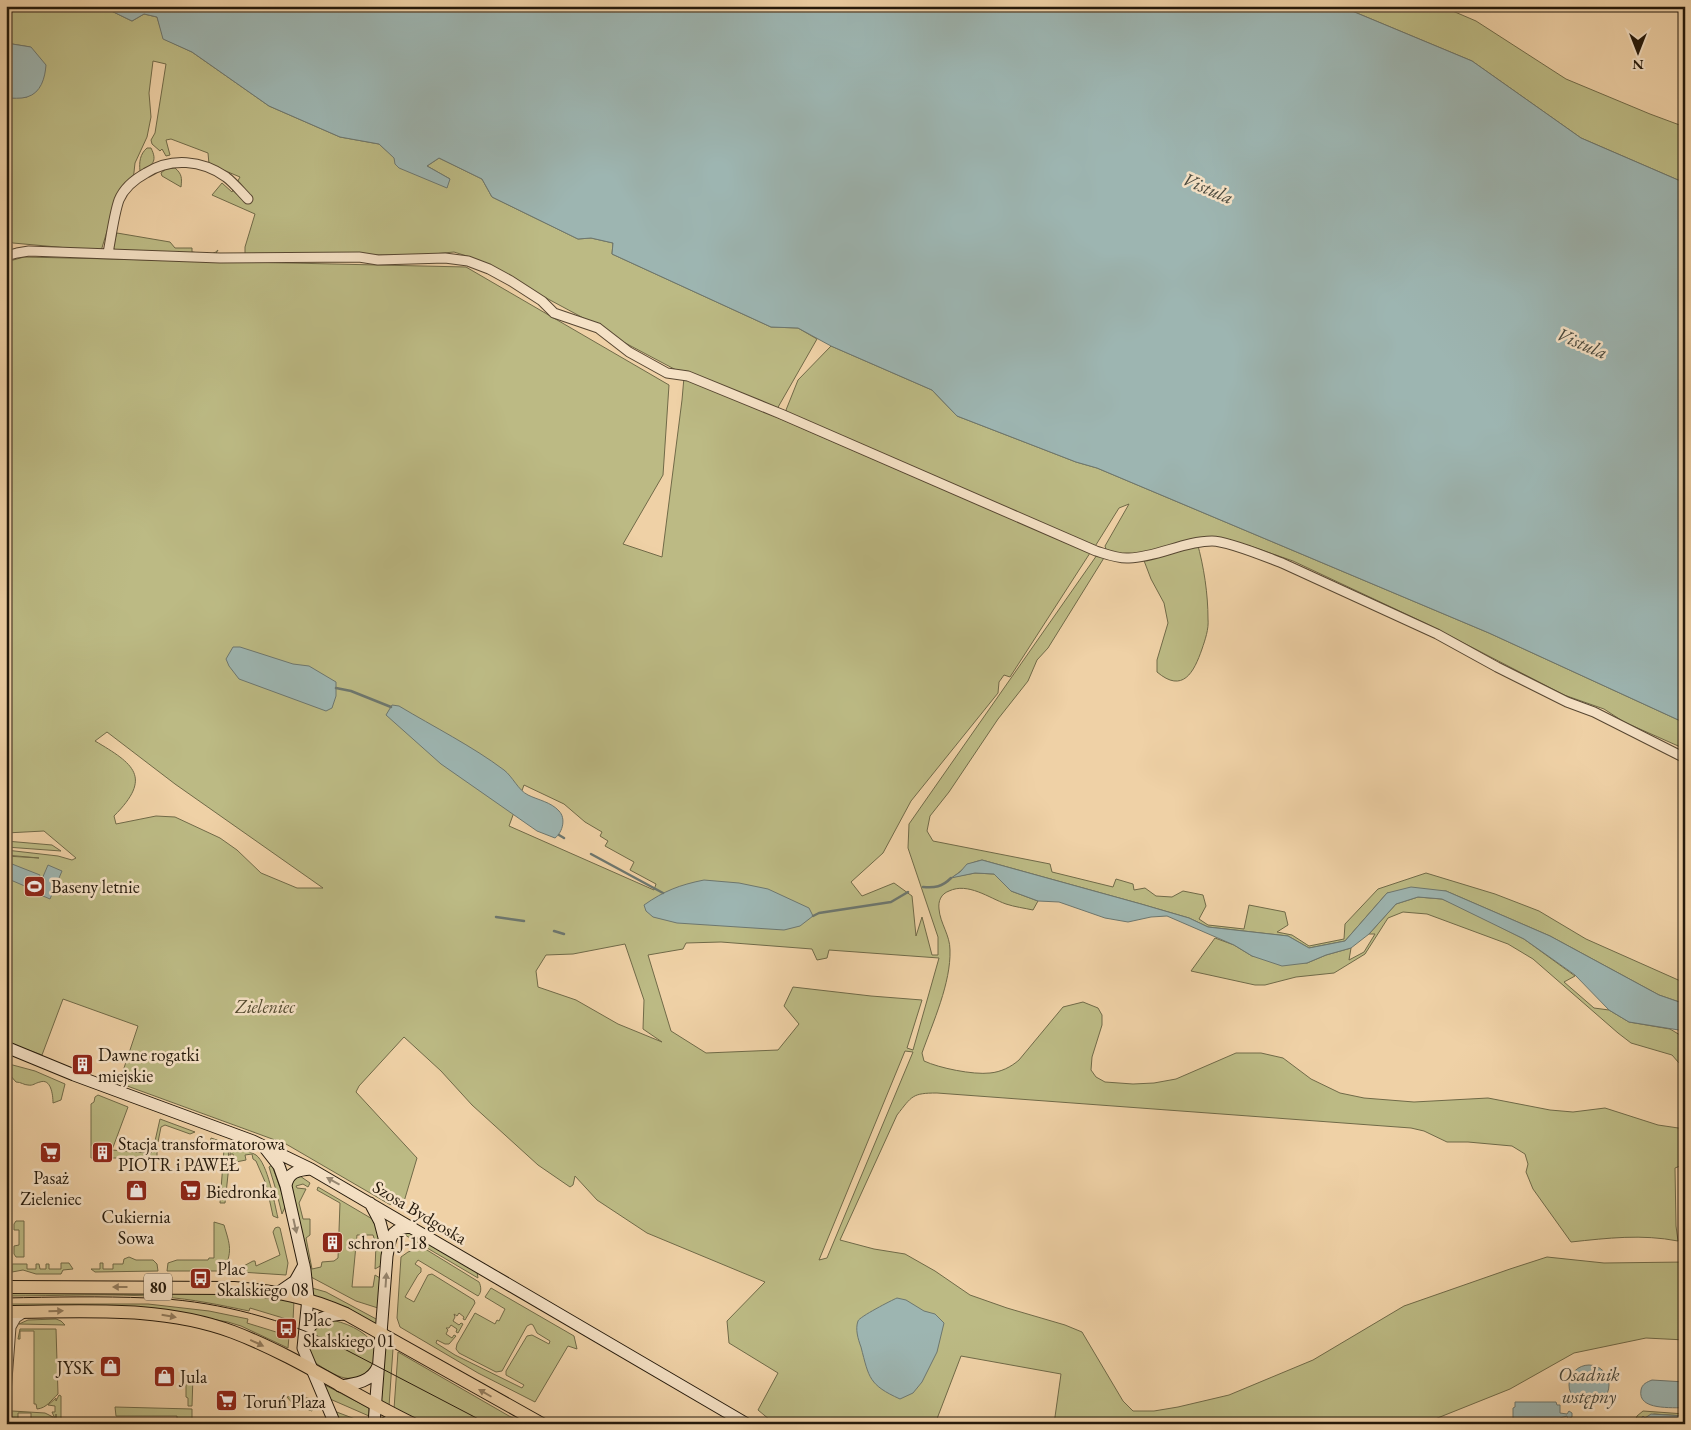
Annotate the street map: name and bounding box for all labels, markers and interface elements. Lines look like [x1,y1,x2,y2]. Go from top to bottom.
north arrow [1614,28,1664,78]
text: N [1632,56,1644,74]
water label: Vistula [1179,166,1237,210]
water label: Vistula [1553,321,1611,365]
sports icon: Baseny letnie [23,874,47,898]
place label: Baseny letnie [51,875,140,898]
park label: Zieleniec [234,995,295,1018]
place label: Dawne rogatki miejskie [98,1043,200,1087]
building icon: Dawne rogatki miejskie [70,1052,94,1076]
place label: Stacja transformatorowa PIOTR i PAWEŁ [118,1132,286,1176]
supermarket icon: Pasaż Zieleniec [39,1140,63,1164]
building icon: Stacja transformatorowa PIOTR i PAWEŁ [90,1141,114,1165]
place label: Pasaż Zieleniec [20,1166,82,1210]
street label: Szosa Bydgoska [369,1175,472,1250]
one-way arrow [327,1177,340,1186]
shop icon: Cukiernia Sowa [124,1179,148,1203]
supermarket icon: Biedronka [178,1179,202,1203]
place label: Biedronka [206,1180,278,1203]
place label: Cukiernia Sowa [101,1205,171,1249]
one-way arrow [291,1218,299,1233]
building icon: schron J-18 [320,1230,344,1254]
place label: schron J-18 [348,1231,427,1254]
place label: Plac Skalskiego 08 [217,1257,309,1301]
bus stop icon: Plac Skalskiego 08 [189,1266,213,1290]
one-way arrow [382,1272,390,1288]
road number: 80 [144,1274,172,1300]
one-way arrow [112,1283,128,1291]
one-way arrow [48,1307,64,1315]
place label: Plac Skalskiego 01 [303,1308,395,1352]
one-way arrow [161,1313,177,1321]
bus stop icon: Plac Skalskiego 01 [275,1317,299,1341]
one-way arrow [249,1338,264,1347]
shop icon: JYSK [98,1355,122,1379]
place label: JYSK [55,1356,95,1379]
water label: Osadnik wstępny [1558,1362,1620,1409]
shop icon: Jula [152,1364,176,1388]
place label: Jula [178,1365,208,1388]
supermarket icon: Toruń Plaza [215,1389,239,1413]
one-way arrow [478,1389,492,1397]
place label: Toruń Plaza [243,1390,327,1413]

